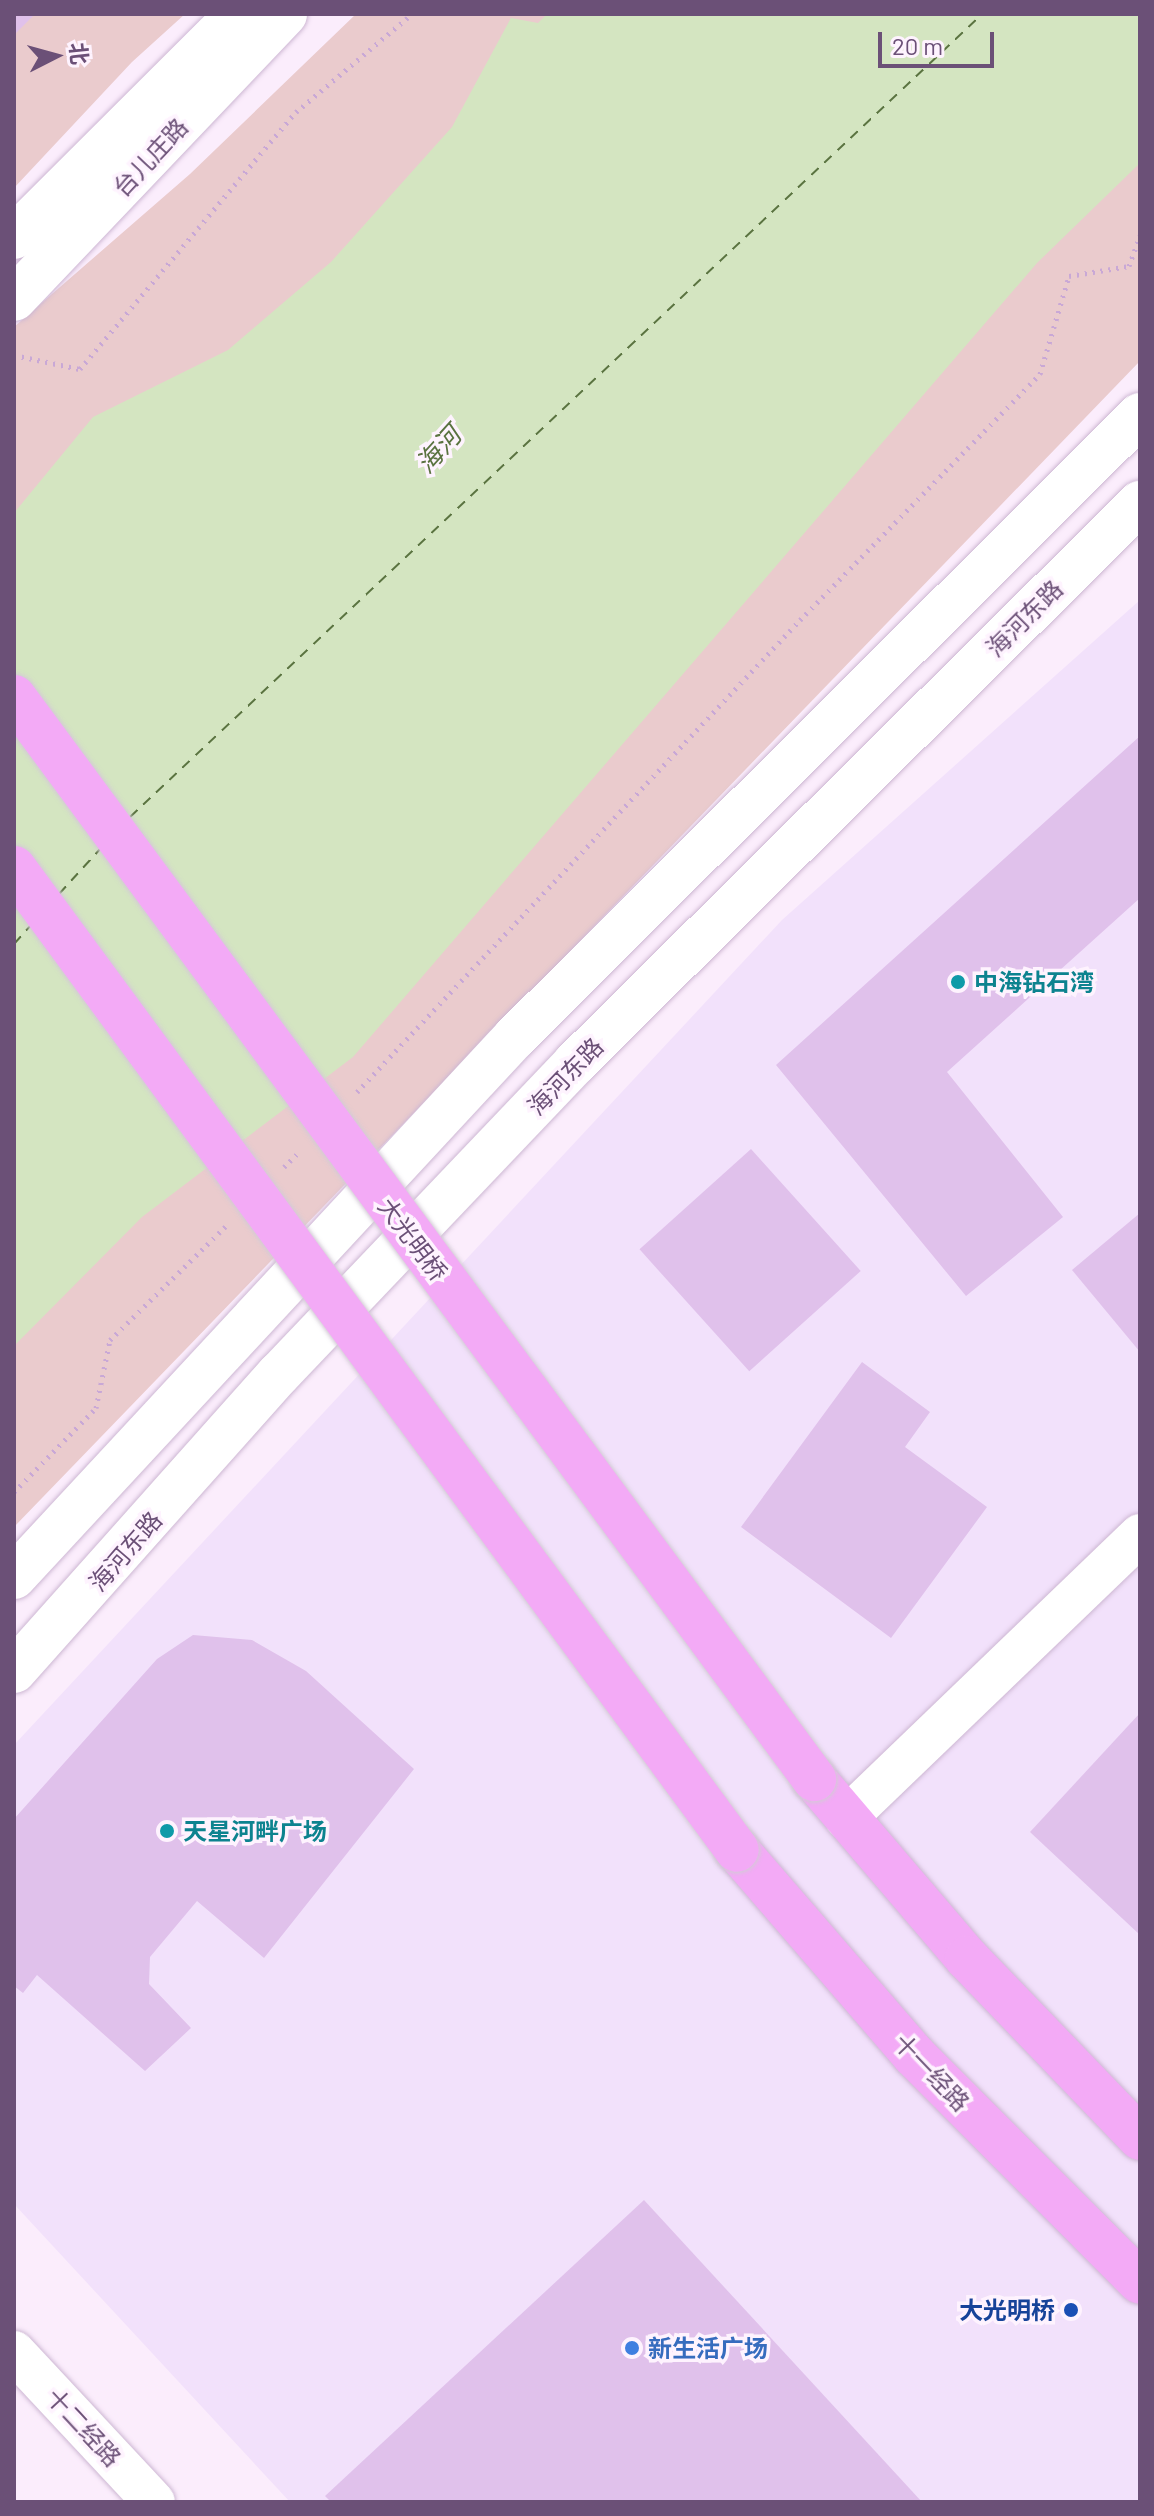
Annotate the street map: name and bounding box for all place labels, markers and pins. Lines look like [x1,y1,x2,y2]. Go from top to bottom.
place label: 中海钻石湾 [974,968,1094,996]
marker: 中海钻石湾 [949,973,967,991]
place label: 天星河畔广场 [183,1817,327,1845]
marker: 天星河畔广场 [158,1822,176,1840]
place label: 大光明桥 [959,2296,1055,2324]
marker: 大光明桥 [1062,2301,1080,2319]
place label: 新生活广场 [648,2334,768,2362]
marker: 新生活广场 [623,2339,641,2357]

